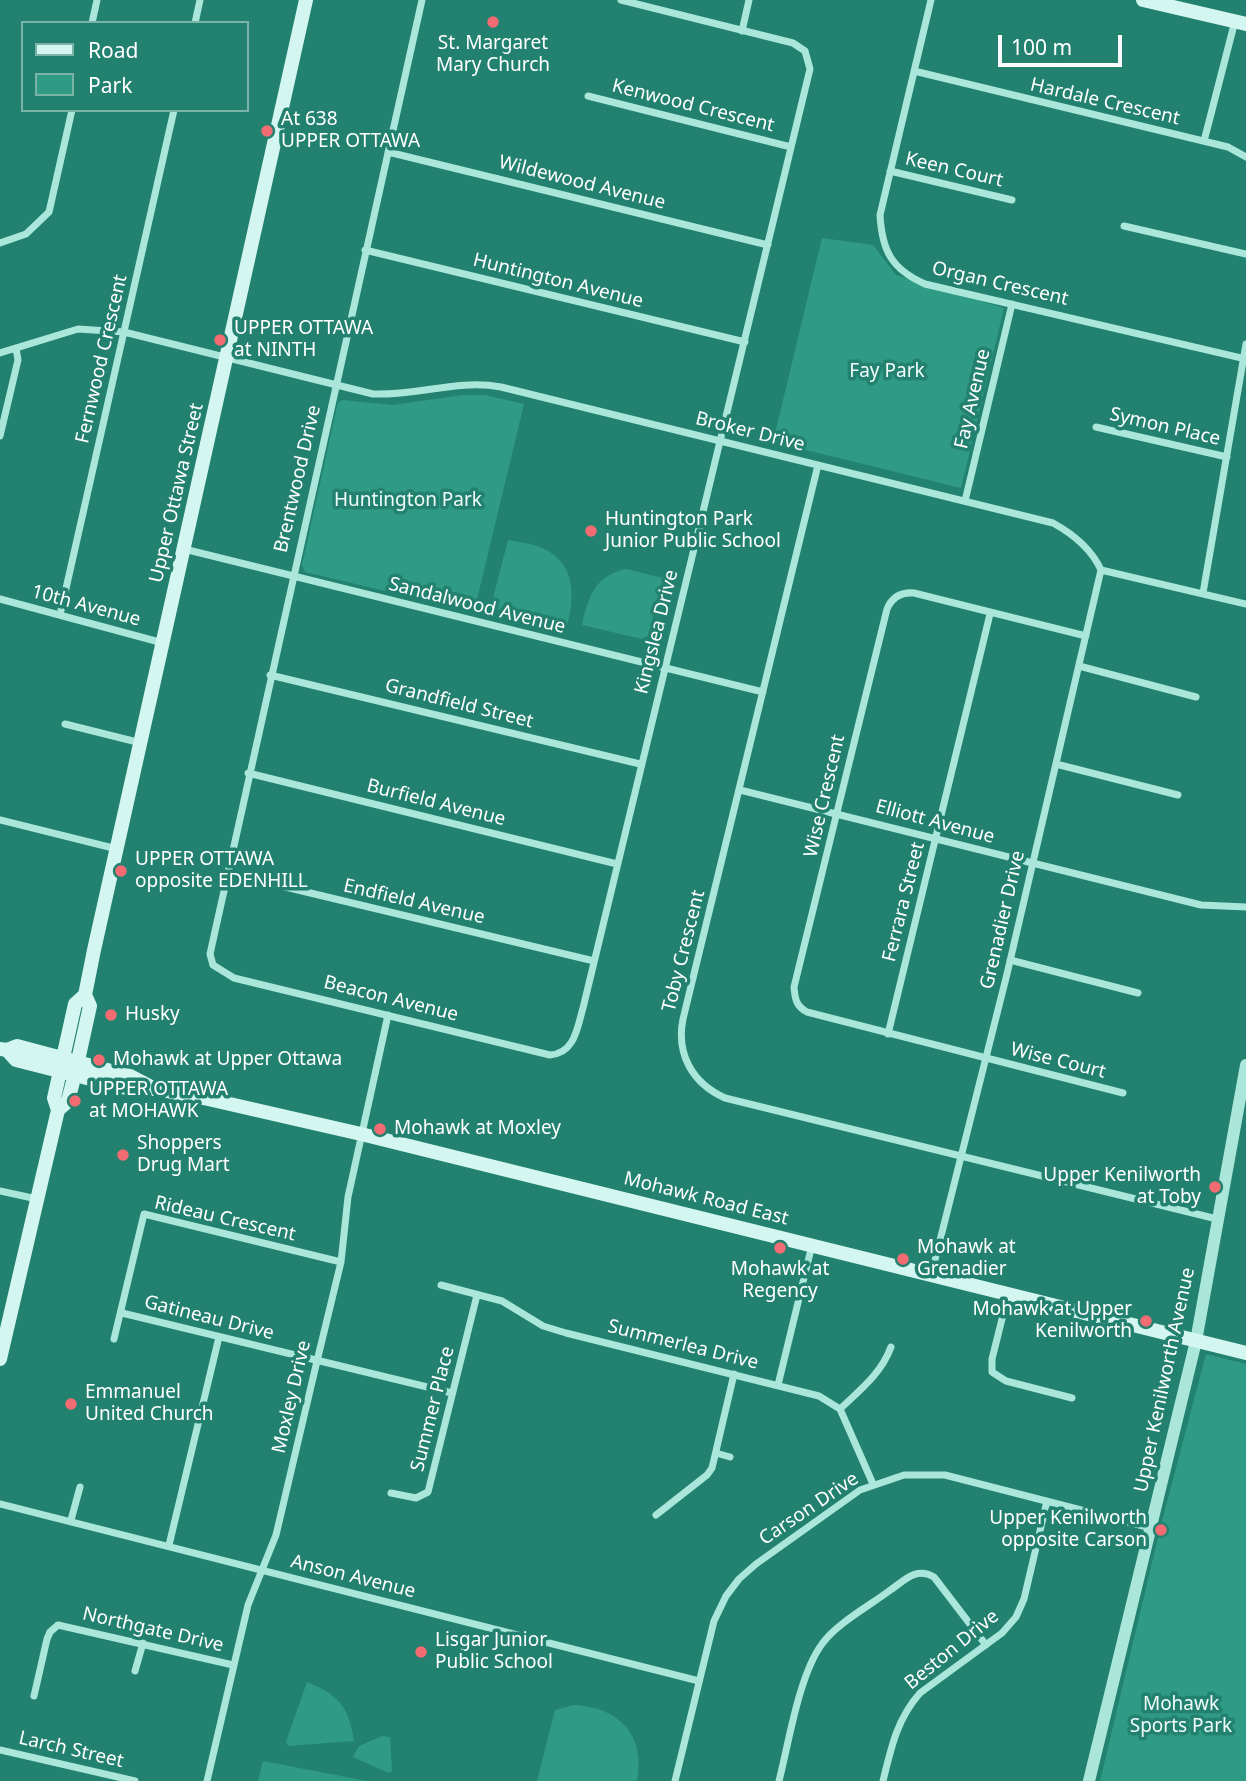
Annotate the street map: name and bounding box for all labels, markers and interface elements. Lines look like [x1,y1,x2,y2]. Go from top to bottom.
marker: St. Margaret Mary Church [485,14,501,30]
legend [21,21,248,112]
scale bar [1001,21,1125,65]
place label: St. Margaret Mary Church [436,33,550,77]
text: 100 m [1011,33,1072,61]
text: Road [88,36,138,64]
text: Park [88,71,132,99]
street label: Hardale Crescent [1028,74,1182,130]
street label: Kenwood Crescent [609,75,777,137]
place label: At 638 UPPER OTTAWA [281,109,420,153]
marker: At 638 UPPER OTTAWA [259,123,275,139]
street label: Keen Court [903,148,1005,192]
street label: Wildewood Avenue [496,151,668,215]
street label: Huntington Avenue [471,249,645,313]
street label: Organ Crescent [930,257,1070,311]
street label: Fernwood Crescent [71,272,133,446]
place label: UPPER OTTAWA at NINTH [234,318,373,362]
marker: UPPER OTTAWA at NINTH [212,332,228,348]
street label: Fay Avenue [950,347,996,451]
park label: Fay Park [849,361,925,383]
street label: Upper Ottawa Street [145,401,209,585]
street label: Brentwood Drive [270,403,326,555]
street label: Symon Place [1107,403,1223,451]
street label: Broker Drive [693,407,807,457]
park label: Huntington Park [334,490,482,512]
place label: Huntington Park Junior Public School [605,509,781,553]
marker: Huntington Park Junior Public School [583,523,599,539]
street label: Kingslea Drive [631,567,683,697]
street label: Sandalwood Avenue [386,573,568,639]
street label: 10th Avenue [29,580,143,632]
street label: Grandfield Street [382,675,536,733]
street label: Wise Crescent [800,733,850,859]
street label: Burfield Avenue [364,775,508,831]
street label: Elliott Avenue [873,795,997,849]
street label: Ferrara Street [878,840,930,964]
place label: UPPER OTTAWA opposite EDENHILL [135,849,308,893]
street label: Grenadier Drive [976,849,1030,991]
marker: UPPER OTTAWA opposite EDENHILL [113,863,129,879]
street label: Endfield Avenue [341,875,487,929]
street label: Toby Crescent [658,888,710,1014]
street label: Beacon Avenue [321,971,461,1027]
place label: Husky [125,1004,180,1026]
marker: Husky [103,1007,119,1023]
street label: Wise Court [1008,1038,1108,1084]
place label: Mohawk at Upper Ottawa [113,1049,342,1071]
marker: Mohawk at Upper Ottawa [91,1052,107,1068]
place label: UPPER OTTAWA at MOHAWK [89,1079,228,1123]
marker: UPPER OTTAWA at MOHAWK [67,1093,83,1109]
place label: Mohawk at Moxley [394,1118,561,1140]
marker: Mohawk at Moxley [372,1121,388,1137]
place label: Shoppers Drug Mart [137,1133,230,1177]
marker: Shoppers Drug Mart [115,1147,131,1163]
place label: Upper Kenilworth at Toby [1043,1165,1201,1209]
street label: Mohawk Road East [621,1168,791,1230]
marker: Upper Kenilworth at Toby [1207,1179,1223,1195]
street label: Rideau Crescent [152,1192,298,1246]
place label: Mohawk at Grenadier [917,1237,1016,1281]
marker: Mohawk at Regency [772,1240,788,1256]
marker: Mohawk at Grenadier [895,1251,911,1267]
place label: Mohawk at Regency [731,1259,829,1303]
street label: Upper Kenilworth Avenue [1130,1265,1200,1495]
street label: Gatineau Drive [142,1291,276,1345]
place label: Mohawk at Upper Kenilworth [973,1299,1132,1343]
marker: Mohawk at Upper Kenilworth [1138,1313,1154,1329]
street label: Summerlea Drive [605,1315,761,1375]
street label: Moxley Drive [268,1338,316,1456]
street label: Summer Place [406,1344,460,1474]
place label: Emmanuel United Church [85,1382,214,1426]
marker: Emmanuel United Church [63,1396,79,1412]
street label: Carson Drive [755,1467,863,1551]
place label: Upper Kenilworth opposite Carson [989,1508,1147,1552]
marker: Upper Kenilworth opposite Carson [1153,1522,1169,1538]
street label: Anson Avenue [288,1550,418,1604]
street label: Northgate Drive [80,1603,226,1657]
street label: Beston Drive [900,1605,1004,1695]
place label: Lisgar Junior Public School [435,1630,553,1674]
marker: Lisgar Junior Public School [413,1644,429,1660]
park label: Mohawk Sports Park [1130,1694,1232,1738]
street label: Larch Street [16,1727,126,1773]

